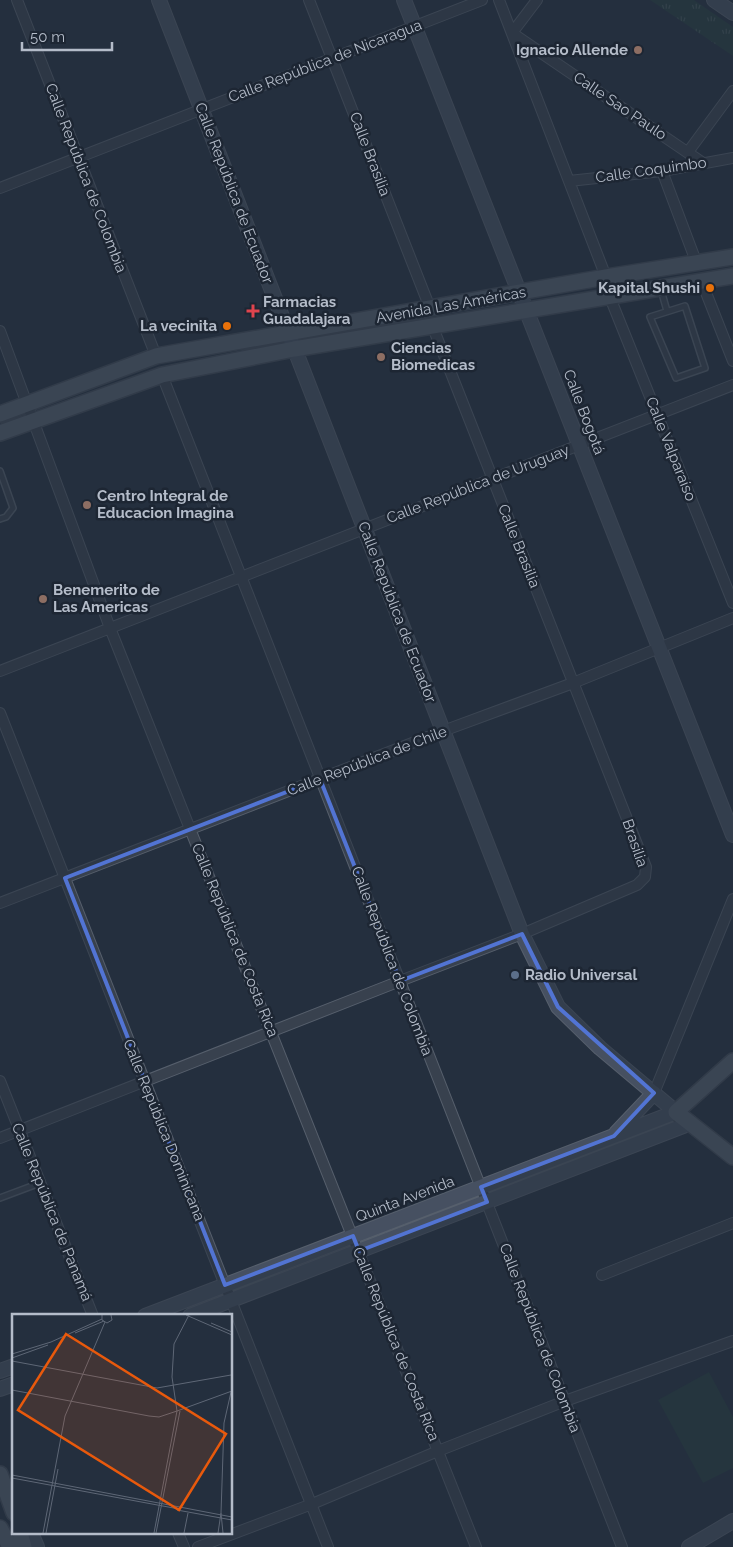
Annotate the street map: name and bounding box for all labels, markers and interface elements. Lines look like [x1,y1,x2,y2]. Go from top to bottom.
street label: Calle República de Nicaragua [226,16,424,106]
scale bar [22,20,112,52]
text: 50 m [30,28,65,46]
place label: Ignacio Allende [516,41,628,59]
marker: Ignacio Allende [632,44,644,56]
street label: Calle Sao Paulo [570,68,670,144]
street label: Calle República de Colombia [42,81,130,275]
street label: Calle República de Ecuador [191,100,277,287]
street label: Calle Brasilia [346,109,394,199]
street label: Calle Coquimbo [594,153,708,187]
place label: Kapital Shushi [598,279,700,297]
marker: Kapital Shushi [704,282,716,294]
street label: Avenida Las Américas [375,283,527,327]
place label: Farmacias Guadalajara [263,293,351,328]
marker: Farmacias Guadalajara [247,305,259,317]
place label: La vecinita [140,317,217,335]
marker: La vecinita [221,320,233,332]
place label: Ciencias Biomedicas [391,339,475,374]
marker: Ciencias Biomedicas [375,351,387,363]
street label: Calle Bogotá [560,367,608,457]
street label: Calle Valparaíso [642,394,700,504]
street label: Calle República de Uruguay [384,441,572,527]
place label: Centro Integral de Educacion Imagina [97,487,234,522]
marker: Centro Integral de Educacion Imagina [81,499,93,511]
street label: Calle Brasilia [494,502,544,590]
street label: Calle República de Ecuador [354,519,440,706]
place label: Benemerito de Las Americas [53,581,160,616]
marker: Benemerito de Las Americas [37,593,49,605]
street label: Calle República de Chile [285,722,450,800]
street label: Brasilia [618,817,652,869]
street label: Calle República de Costa Rica [188,840,282,1040]
street label: Calle República de Colombia [348,864,436,1058]
place label: Radio Universal [525,966,637,984]
marker: Radio Universal [509,969,521,981]
street label: Calle República Dominicana [119,1036,209,1224]
street label: Calle República de Panamá [8,1120,96,1304]
street label: Quinta Avenida [353,1172,457,1226]
street label: Calle República de Colombia [496,1241,584,1435]
street label: Calle República de Costa Rica [349,1244,443,1444]
inset map [12,1314,232,1534]

